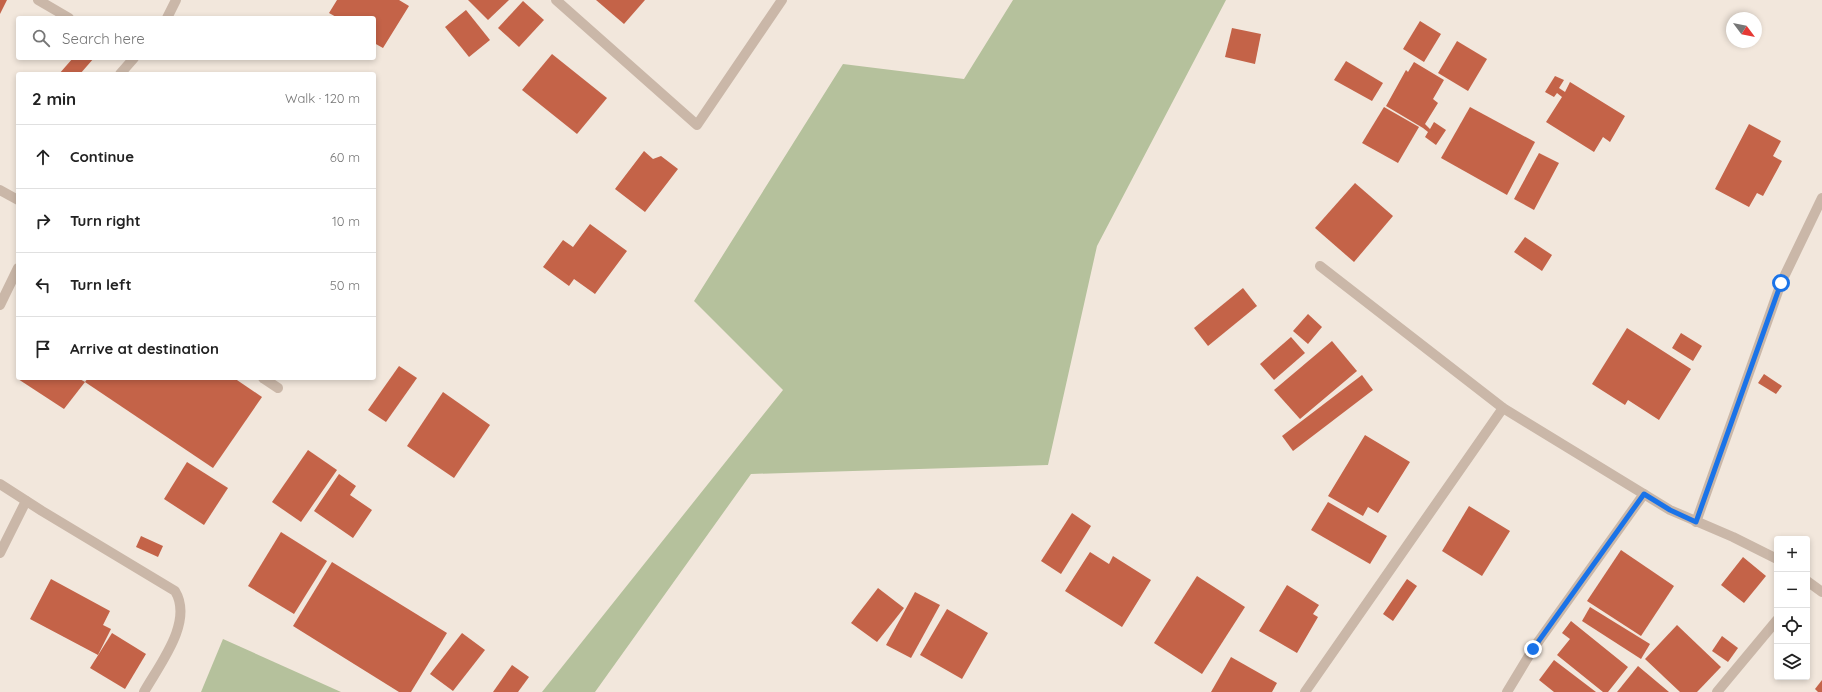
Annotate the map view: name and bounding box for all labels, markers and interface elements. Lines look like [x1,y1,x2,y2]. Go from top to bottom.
north arrow [1726,12,1762,48]
search box [16,16,376,60]
icon: search [30,27,52,49]
text: Search here [62,29,145,48]
text: 2 min [32,88,76,109]
text: Walk · 120 m [285,90,360,106]
icon: ahead [32,146,54,168]
text: Continue [70,147,134,166]
text: 60 m [330,149,360,165]
icon: right [32,210,54,232]
text: Turn right [70,211,141,230]
text: 10 m [332,213,360,229]
icon: left [32,274,54,296]
route start [1772,274,1790,292]
text: Turn left [70,275,132,294]
text: 50 m [330,277,360,293]
icon: arrive [32,338,54,360]
text: Arrive at destination [70,339,219,358]
map controls [1774,536,1810,680]
button: + [1774,536,1810,572]
button: − [1774,572,1810,608]
button: locate [1774,608,1810,644]
route end [1524,640,1542,658]
button: layers [1774,644,1810,680]

